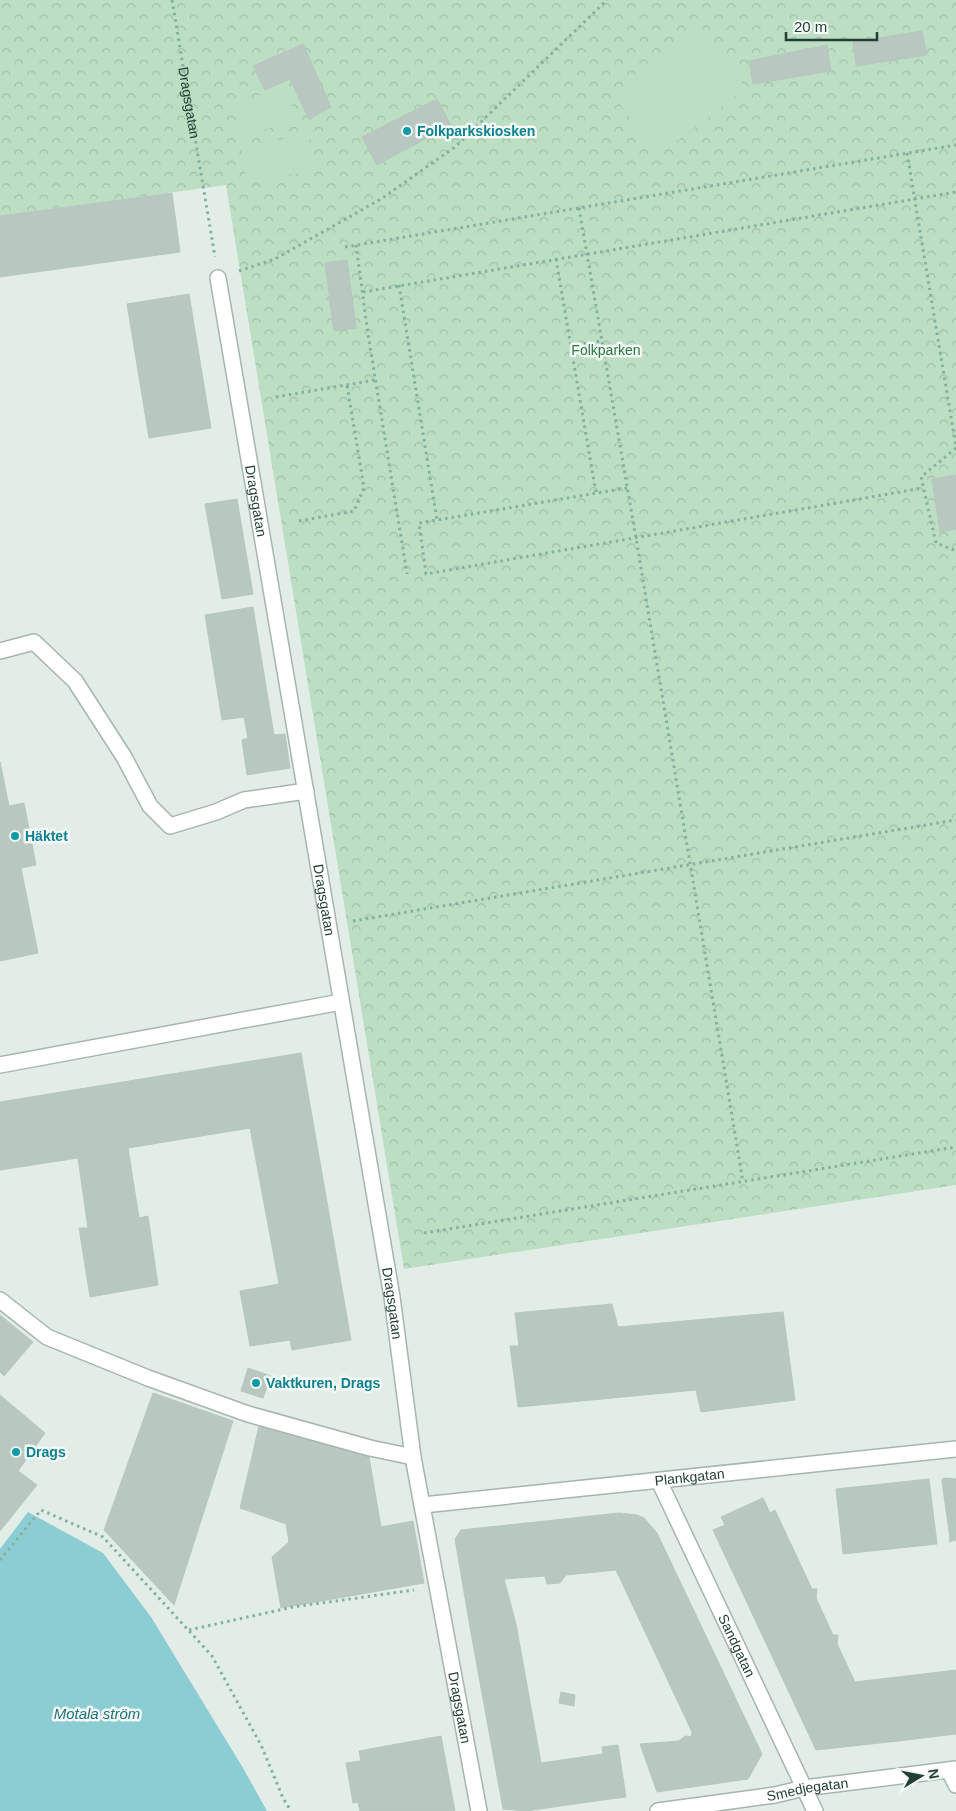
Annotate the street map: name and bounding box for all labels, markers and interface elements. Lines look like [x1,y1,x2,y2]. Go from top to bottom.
scale bar [786,10,877,42]
text: 20 m [794,18,827,35]
street label: Dragsgatan [175,66,203,140]
place label: Folkparkskiosken [417,123,535,139]
marker: Folkparkskiosken [401,125,413,137]
park label: Folkparken [571,342,641,358]
street label: Dragsgatan [242,464,270,538]
place label: Häktet [25,828,68,844]
marker: Häktet [9,830,21,842]
street label: Dragsgatan [310,863,338,937]
street label: Dragsgatan [379,1266,405,1340]
place label: Vaktkuren, Drags [266,1375,381,1391]
marker: Vaktkuren, Drags [250,1377,262,1389]
place label: Drags [26,1444,66,1460]
marker: Drags [10,1446,22,1458]
street label: Plankgatan [654,1465,725,1489]
street label: Sandgatan [715,1611,759,1680]
street label: Dragsgatan [445,1670,474,1745]
water label: Motala ström [54,1705,140,1722]
north arrow [896,1751,946,1801]
text: N [925,1767,943,1780]
street label: Smedjegatan [766,1775,849,1804]

